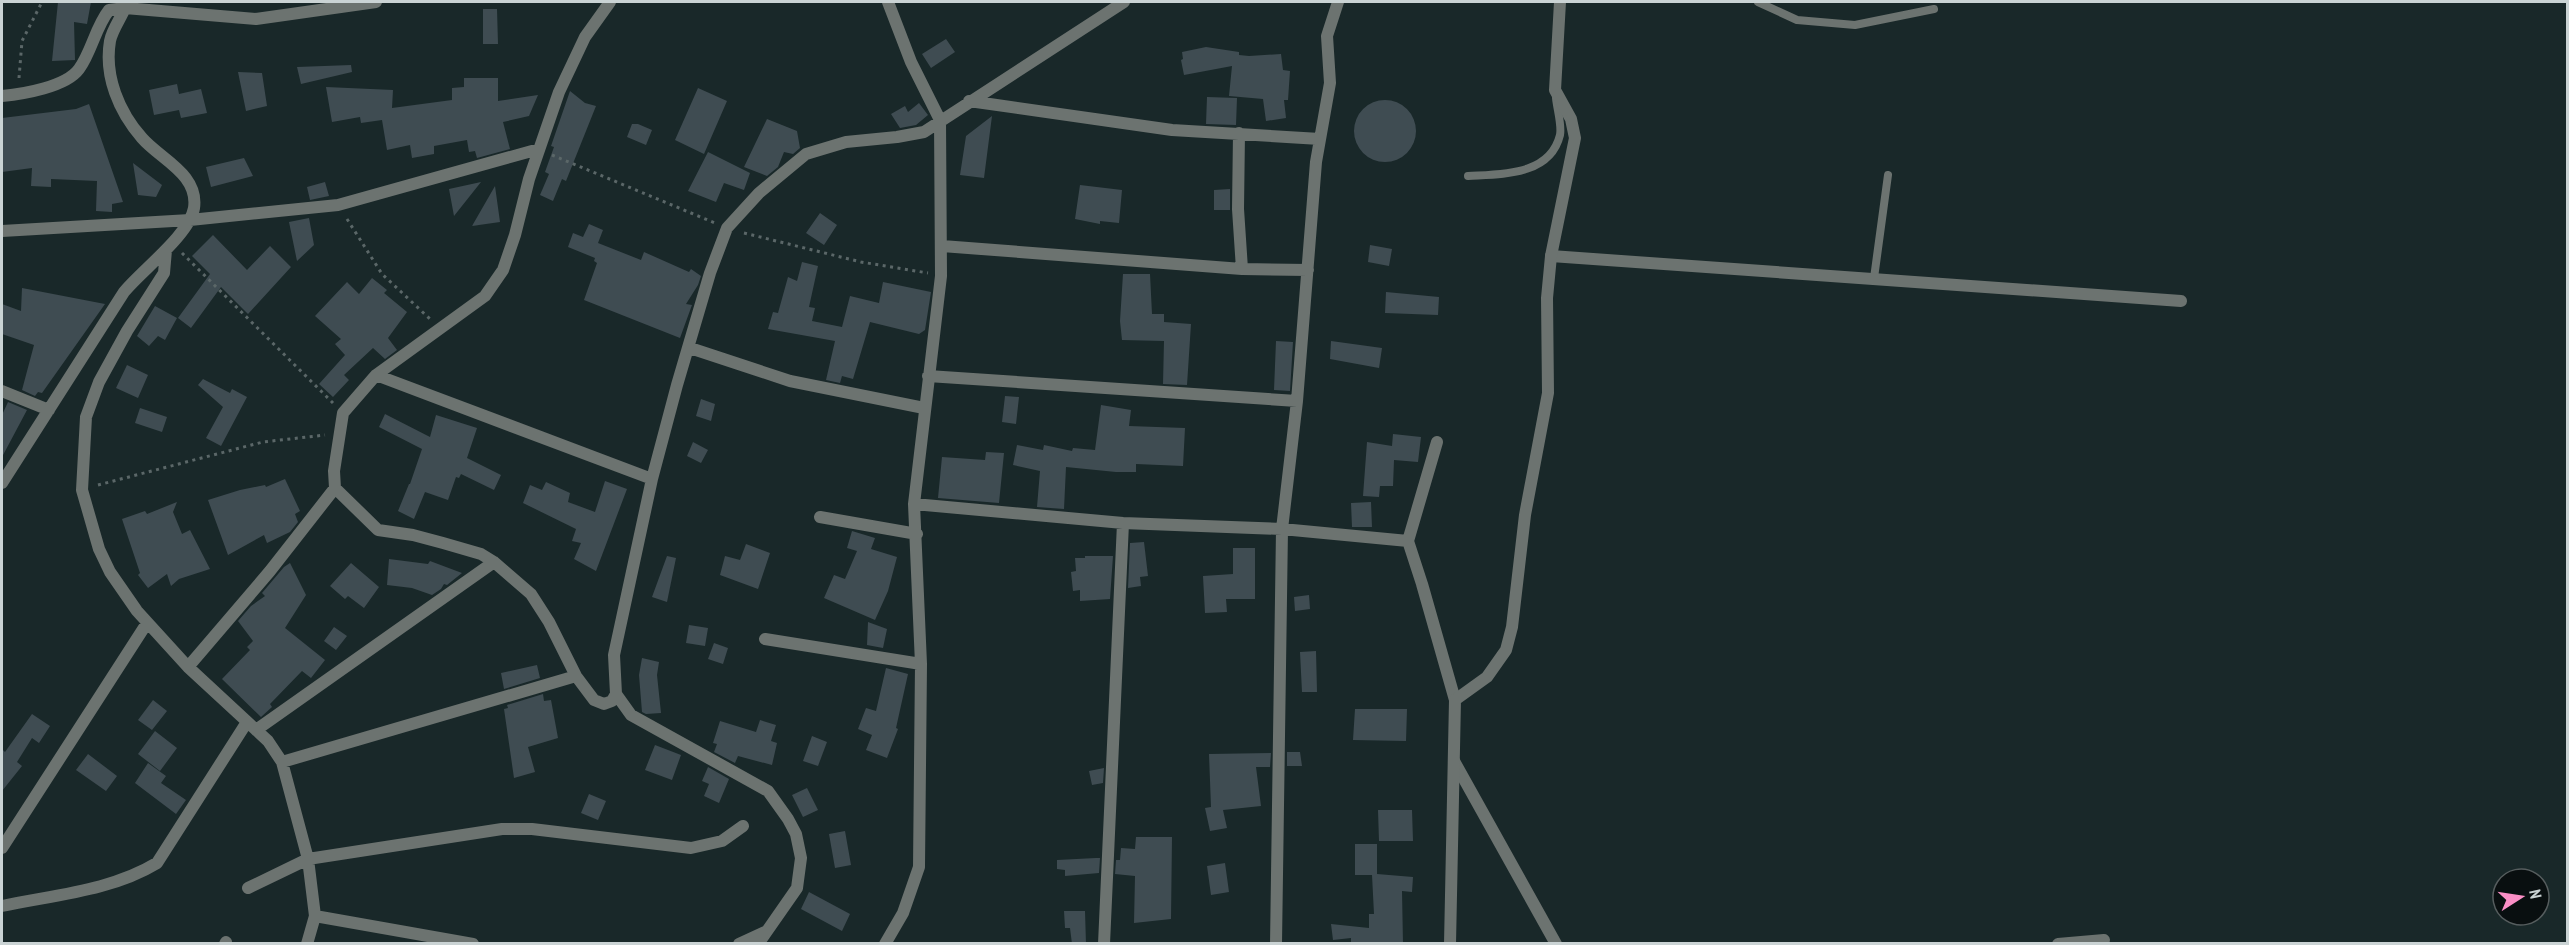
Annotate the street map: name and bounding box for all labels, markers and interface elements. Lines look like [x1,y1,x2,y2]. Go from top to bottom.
north arrow [2491,867,2551,927]
text: N [2525,888,2546,900]

